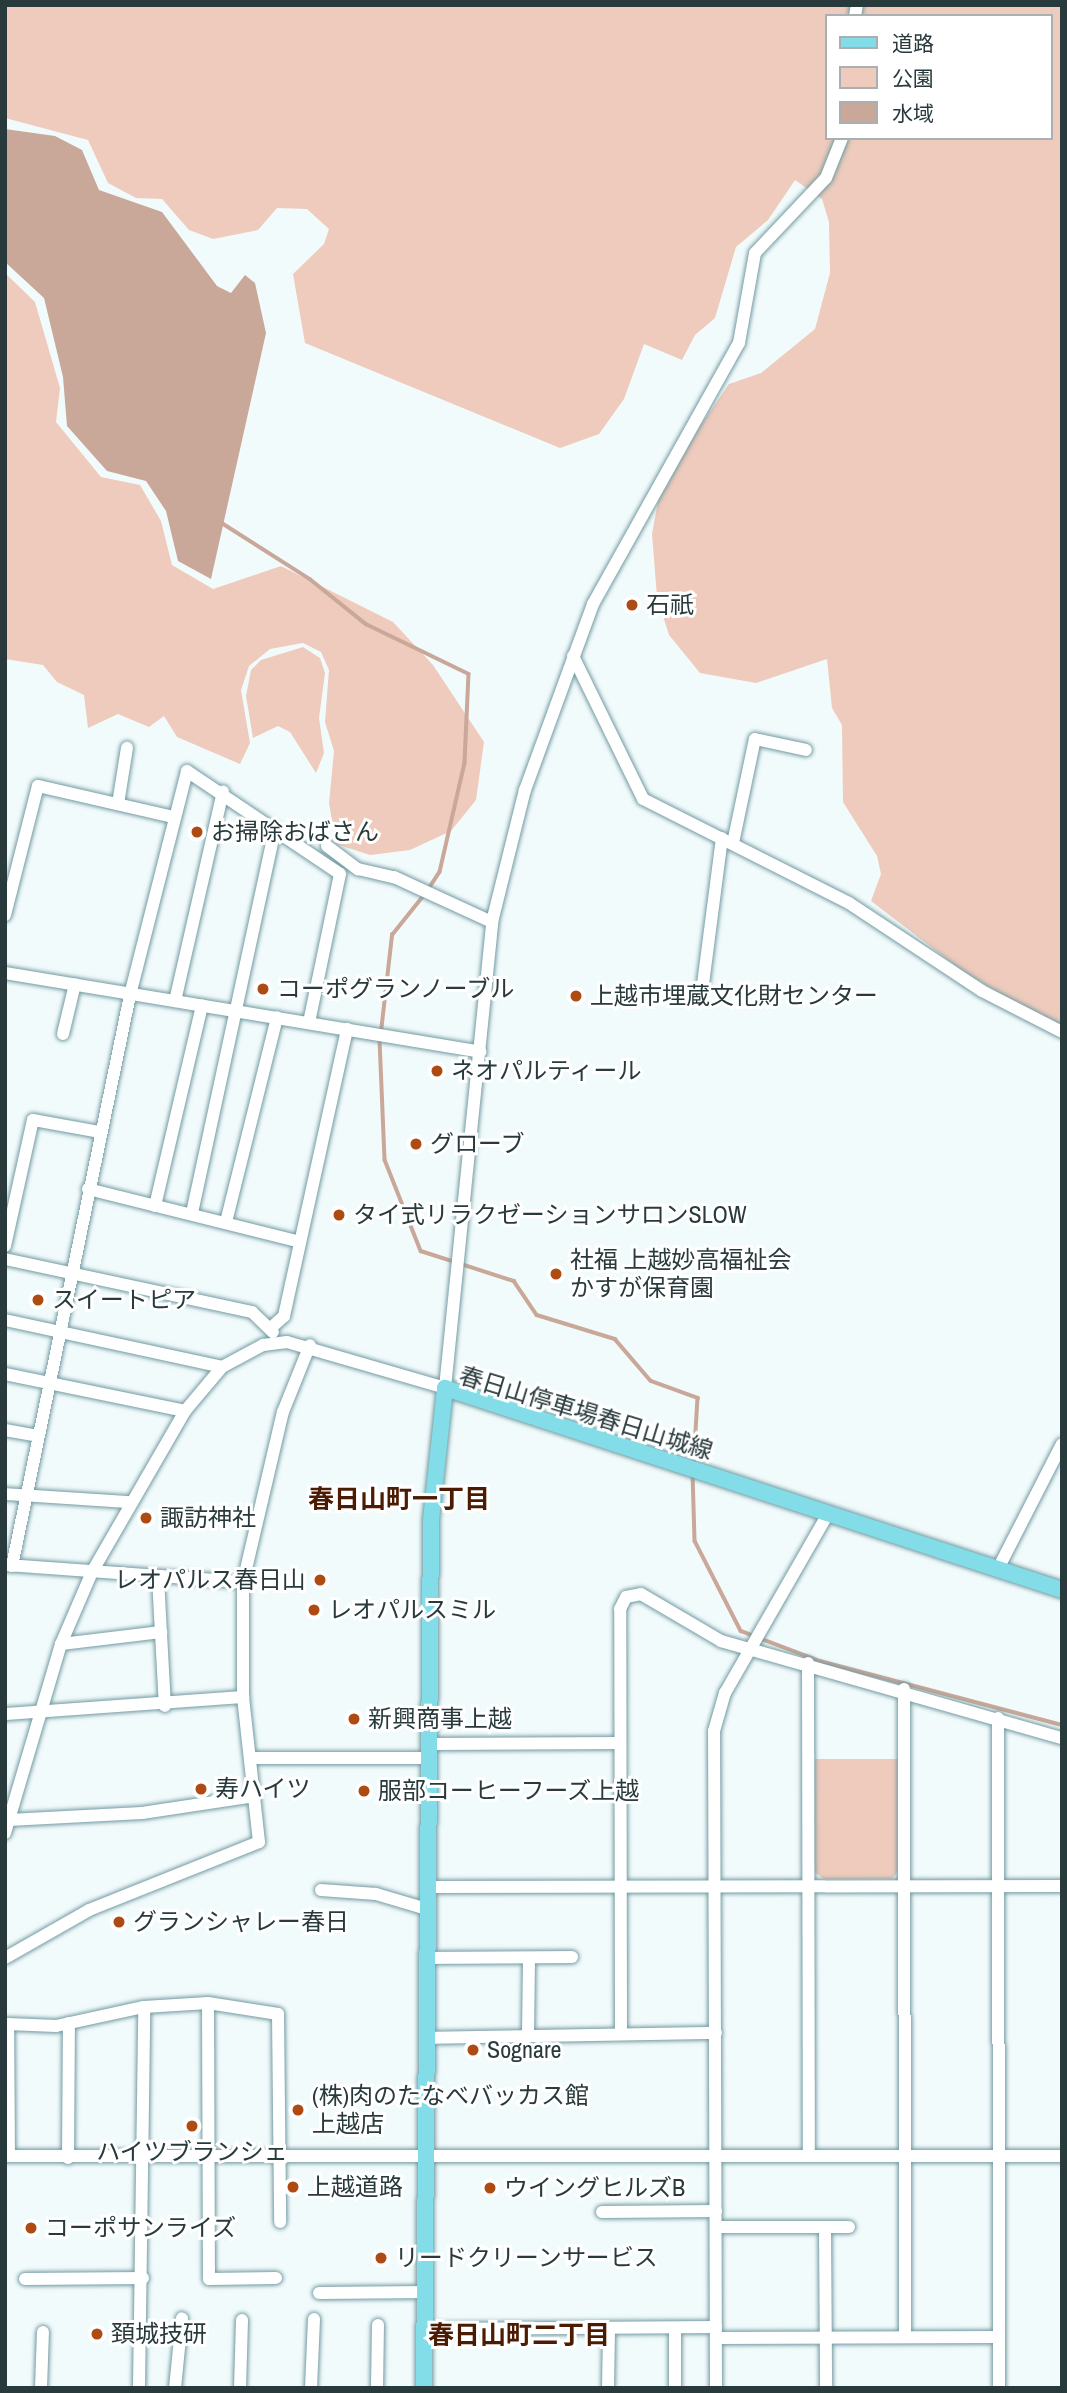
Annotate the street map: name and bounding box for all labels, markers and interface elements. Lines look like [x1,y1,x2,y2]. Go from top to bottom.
legend [825,14,1053,140]
text: 道路 [892,29,934,58]
text: 公園 [892,64,934,93]
text: 水域 [892,99,934,128]
place label: 石祇 [646,591,694,619]
marker: 石祇 [624,597,640,613]
place label: お掃除おばさん [211,818,379,846]
marker: お掃除おばさん [189,824,205,840]
place label: コーポグランノーブル [277,975,517,1003]
marker: コーポグランノーブル [255,981,271,997]
place label: 上越市埋蔵文化財センター [590,982,878,1010]
marker: 上越市埋蔵文化財センター [568,988,584,1004]
place label: ネオパルティール [451,1057,643,1085]
marker: ネオパルティール [429,1063,445,1079]
place label: グローブ [430,1130,526,1158]
marker: グローブ [408,1136,424,1152]
place label: タイ式リラクゼーションサロンSLOW [353,1201,747,1229]
marker: タイ式リラクゼーションサロンSLOW [331,1207,347,1223]
place label: 社福 上越妙高福祉会 かすが保育園 [570,1246,791,1302]
marker: 社福 上越妙高福祉会 かすが保育園 [548,1266,564,1282]
place label: スイートピア [52,1286,196,1314]
marker: スイートピア [30,1292,46,1308]
street label: 春日山停車場春日山城線 [456,1361,716,1465]
district label: 春日山町一丁目 [308,1483,490,1515]
place label: 諏訪神社 [160,1504,256,1532]
marker: 諏訪神社 [138,1510,154,1526]
place label: レオパルス春日山 [114,1566,306,1594]
marker: レオパルス春日山 [312,1572,328,1588]
place label: レオパルスミル [328,1596,496,1624]
marker: レオパルスミル [306,1602,322,1618]
place label: 新興商事上越 [368,1705,512,1733]
marker: 新興商事上越 [346,1711,362,1727]
place label: 寿ハイツ [215,1775,311,1803]
place label: 服部コーヒーフーズ上越 [378,1777,642,1805]
marker: 寿ハイツ [193,1781,209,1797]
marker: 服部コーヒーフーズ上越 [356,1783,372,1799]
place label: グランシャレー春日 [133,1908,349,1936]
marker: グランシャレー春日 [111,1914,127,1930]
place label: Sognare [487,2036,561,2064]
marker: Sognare [465,2042,481,2058]
place label: (株)肉のたなべバッカス館 上越店 [312,2082,589,2138]
marker: (株)肉のたなべバッカス館 上越店 [290,2102,306,2118]
marker: ハイツブランシェ [184,2118,200,2134]
place label: ハイツブランシェ [96,2138,288,2166]
place label: 上越道路 [307,2173,403,2201]
place label: ウイングヒルズB [504,2174,685,2202]
marker: 上越道路 [285,2179,301,2195]
marker: ウイングヒルズB [482,2180,498,2196]
place label: コーポサンライズ [45,2214,237,2242]
marker: コーポサンライズ [23,2220,39,2236]
place label: リードクリーンサービス [395,2244,659,2272]
marker: リードクリーンサービス [373,2250,389,2266]
district label: 春日山町二丁目 [428,2319,610,2351]
place label: 頚城技研 [111,2320,207,2348]
marker: 頚城技研 [89,2326,105,2342]

